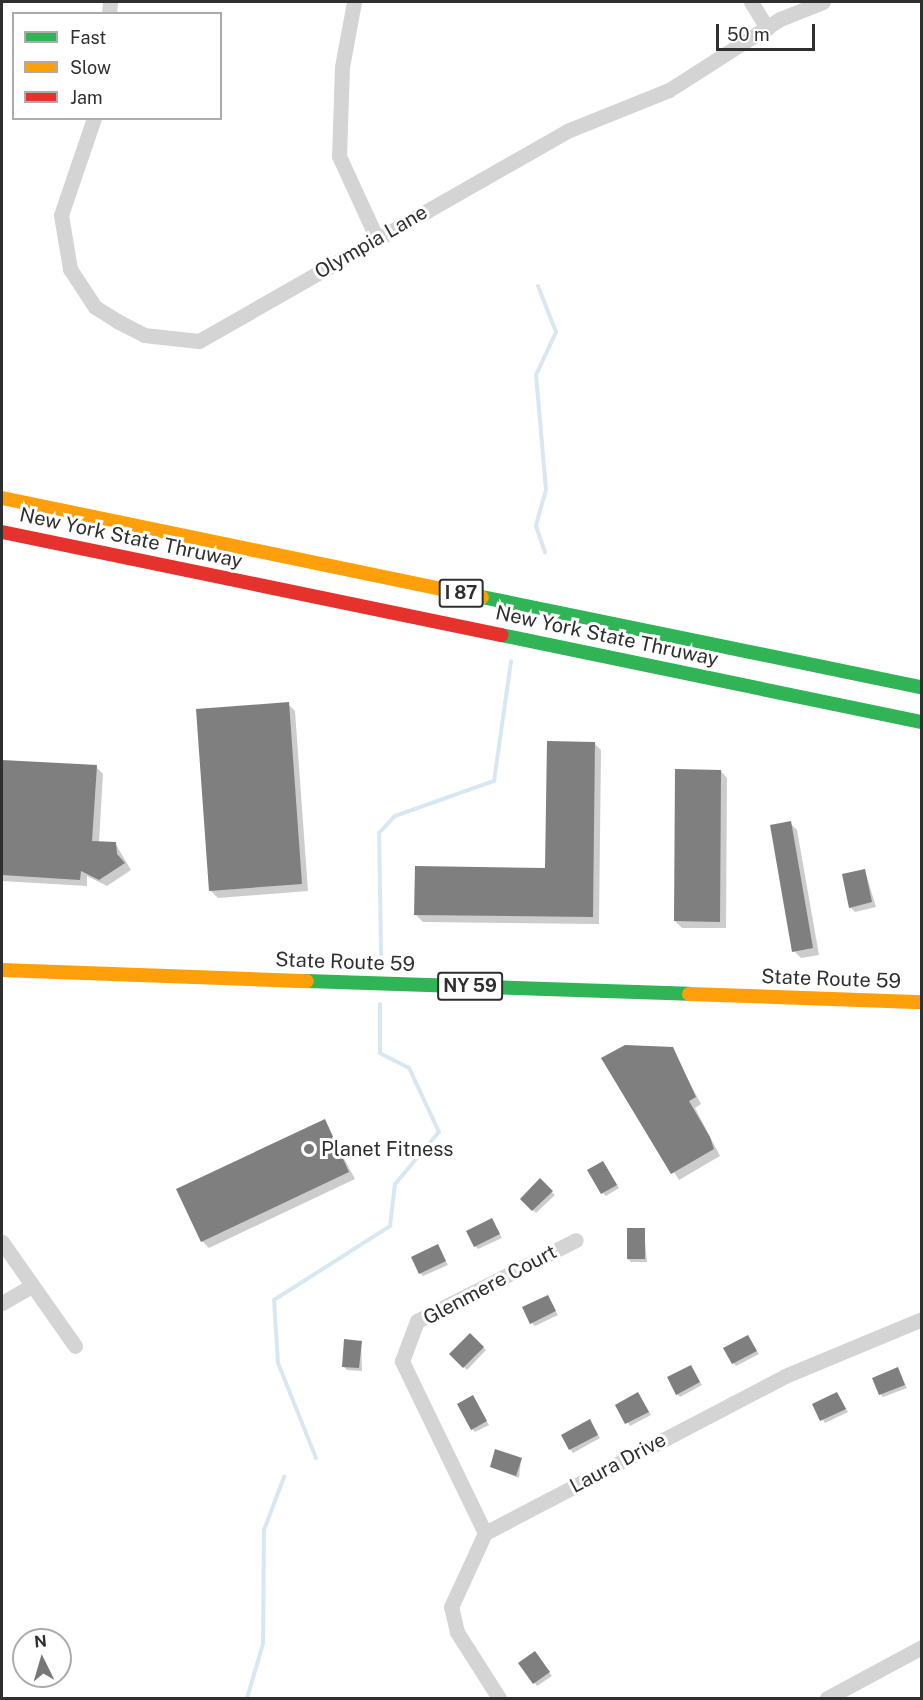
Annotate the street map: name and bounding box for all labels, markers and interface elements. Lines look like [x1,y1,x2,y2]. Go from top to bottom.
legend [12,12,222,120]
scale bar [719,12,818,50]
text: 50 m [727,24,770,45]
text: Fast [70,27,106,48]
text: Slow [70,57,111,78]
text: Jam [70,87,103,108]
street label: Olympia Lane [310,200,432,284]
street label: New York State Thruway [17,503,245,573]
road number: I 87 [438,578,484,608]
street label: New York State Thruway [493,601,721,671]
street label: State Route 59 [275,948,415,976]
street label: State Route 59 [761,965,901,993]
road number: NY 59 [436,971,504,1001]
place label: Planet Fitness [321,1137,453,1161]
marker: Planet Fitness [302,1142,316,1156]
street label: Glenmere Court [419,1240,561,1330]
street label: Laura Drive [566,1428,670,1498]
north arrow [12,1628,72,1688]
text: N [33,1632,48,1652]

